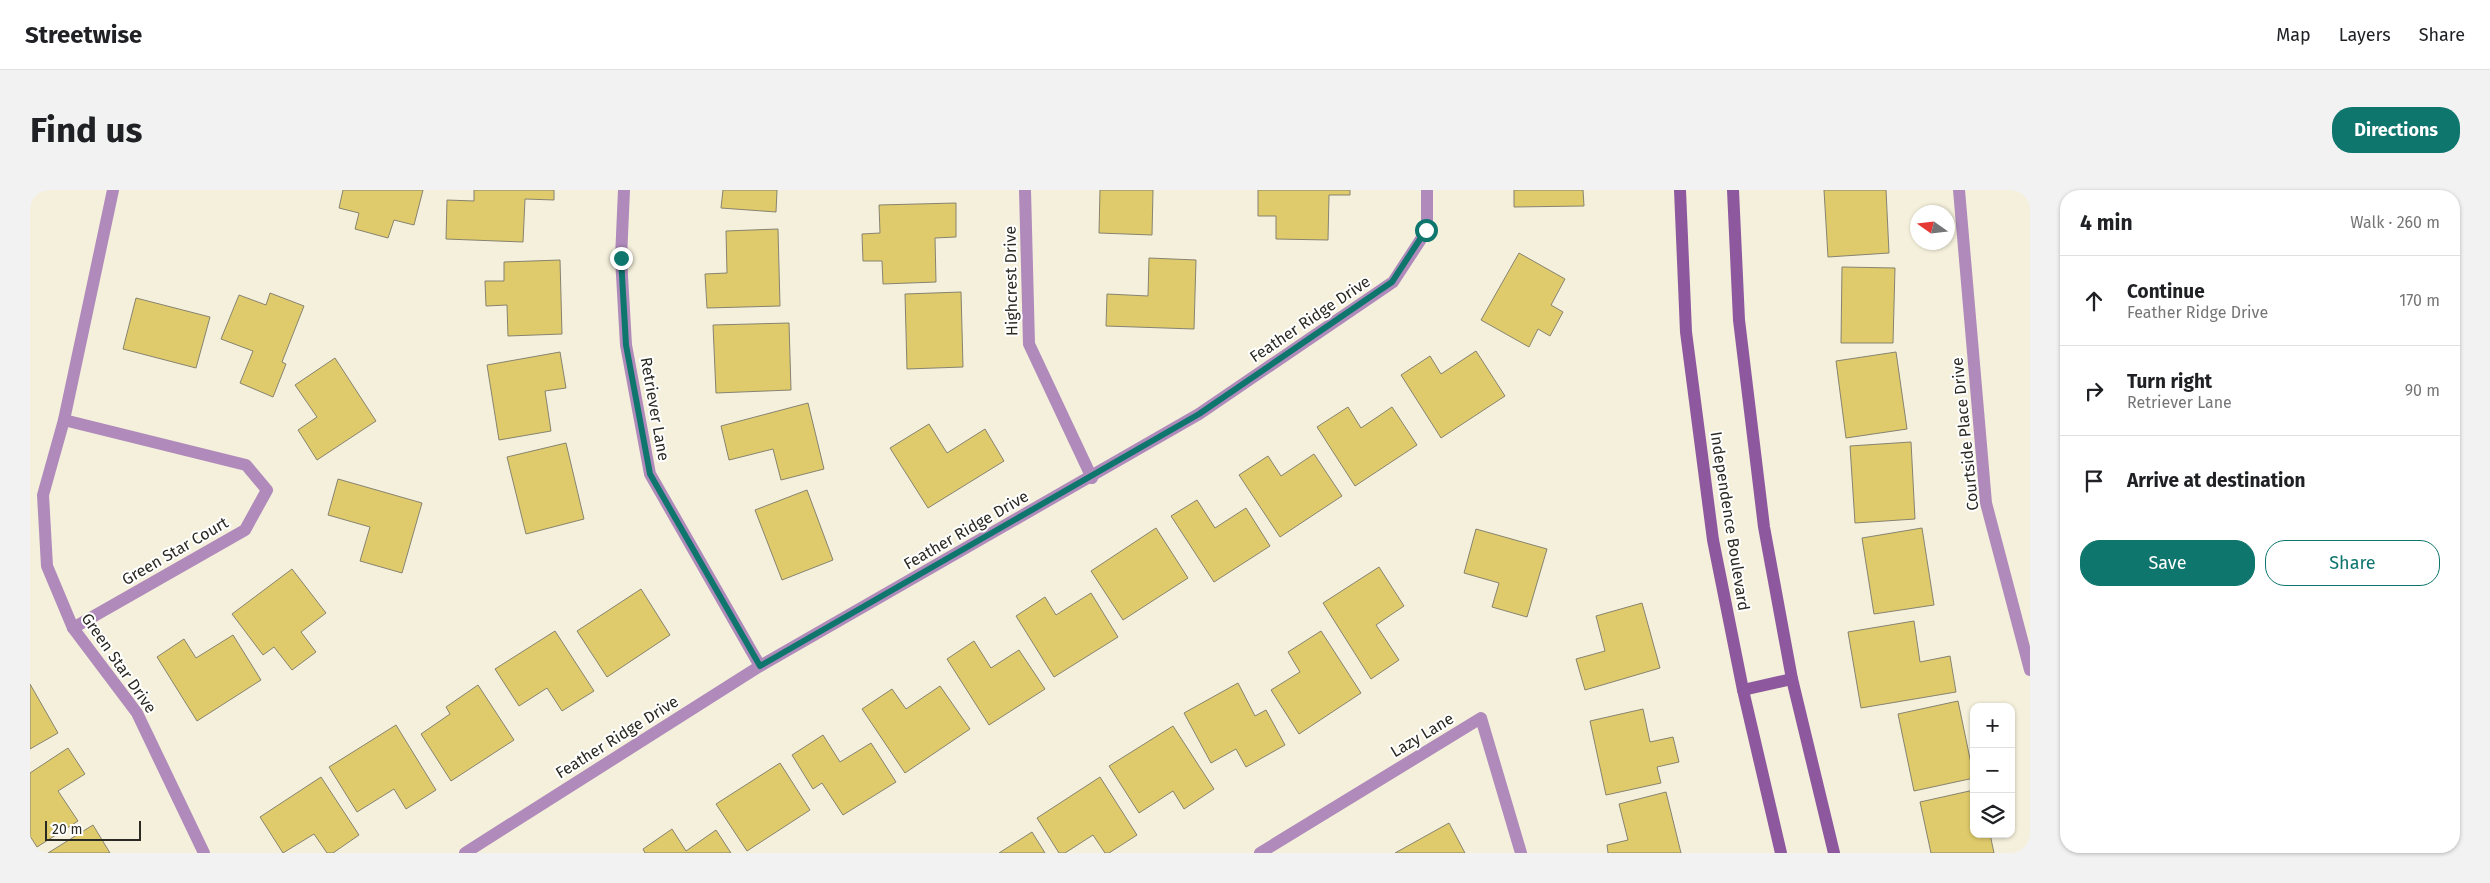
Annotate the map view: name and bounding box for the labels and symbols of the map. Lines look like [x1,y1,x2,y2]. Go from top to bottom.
north arrow [1910,205,1955,250]
route start [1415,219,1438,242]
street label: Highcrest Drive [1001,226,1021,336]
route end [610,247,633,270]
street label: Feather Ridge Drive [1246,272,1374,366]
street label: Retriever Lane [637,356,673,462]
street label: Courtside Place Drive [1948,356,1982,512]
street label: Independence Boulevard [1706,430,1754,612]
street label: Feather Ridge Drive [900,486,1032,574]
street label: Green Star Court [118,513,232,589]
street label: Green Star Drive [77,609,161,717]
street label: Feather Ridge Drive [552,692,682,782]
street label: Lazy Lane [1387,709,1457,761]
scale bar [45,818,141,841]

